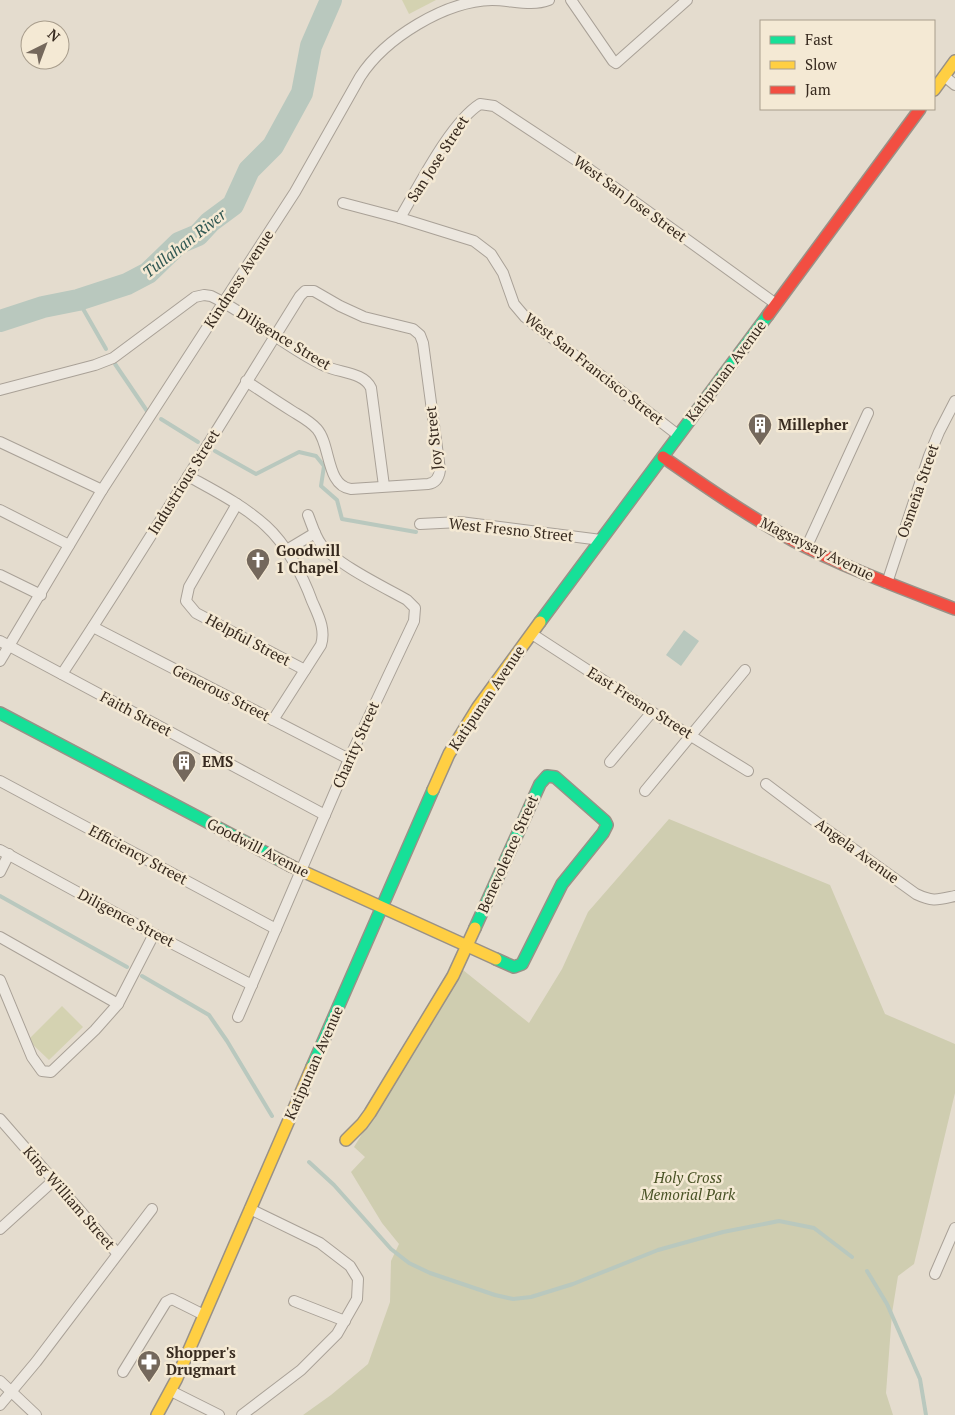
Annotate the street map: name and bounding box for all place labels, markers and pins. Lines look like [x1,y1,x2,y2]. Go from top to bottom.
building icon: Millepher [747,412,773,446]
place label: Millepher [778,414,849,434]
place label: Goodwill 1 Chapel [276,540,340,577]
church icon: Goodwill 1 Chapel [245,547,271,581]
building icon: EMS [171,749,197,783]
place label: EMS [202,751,233,771]
place label: Shopper's Drugmart [166,1342,236,1379]
pharmacy icon: Shopper's Drugmart [136,1349,162,1383]

